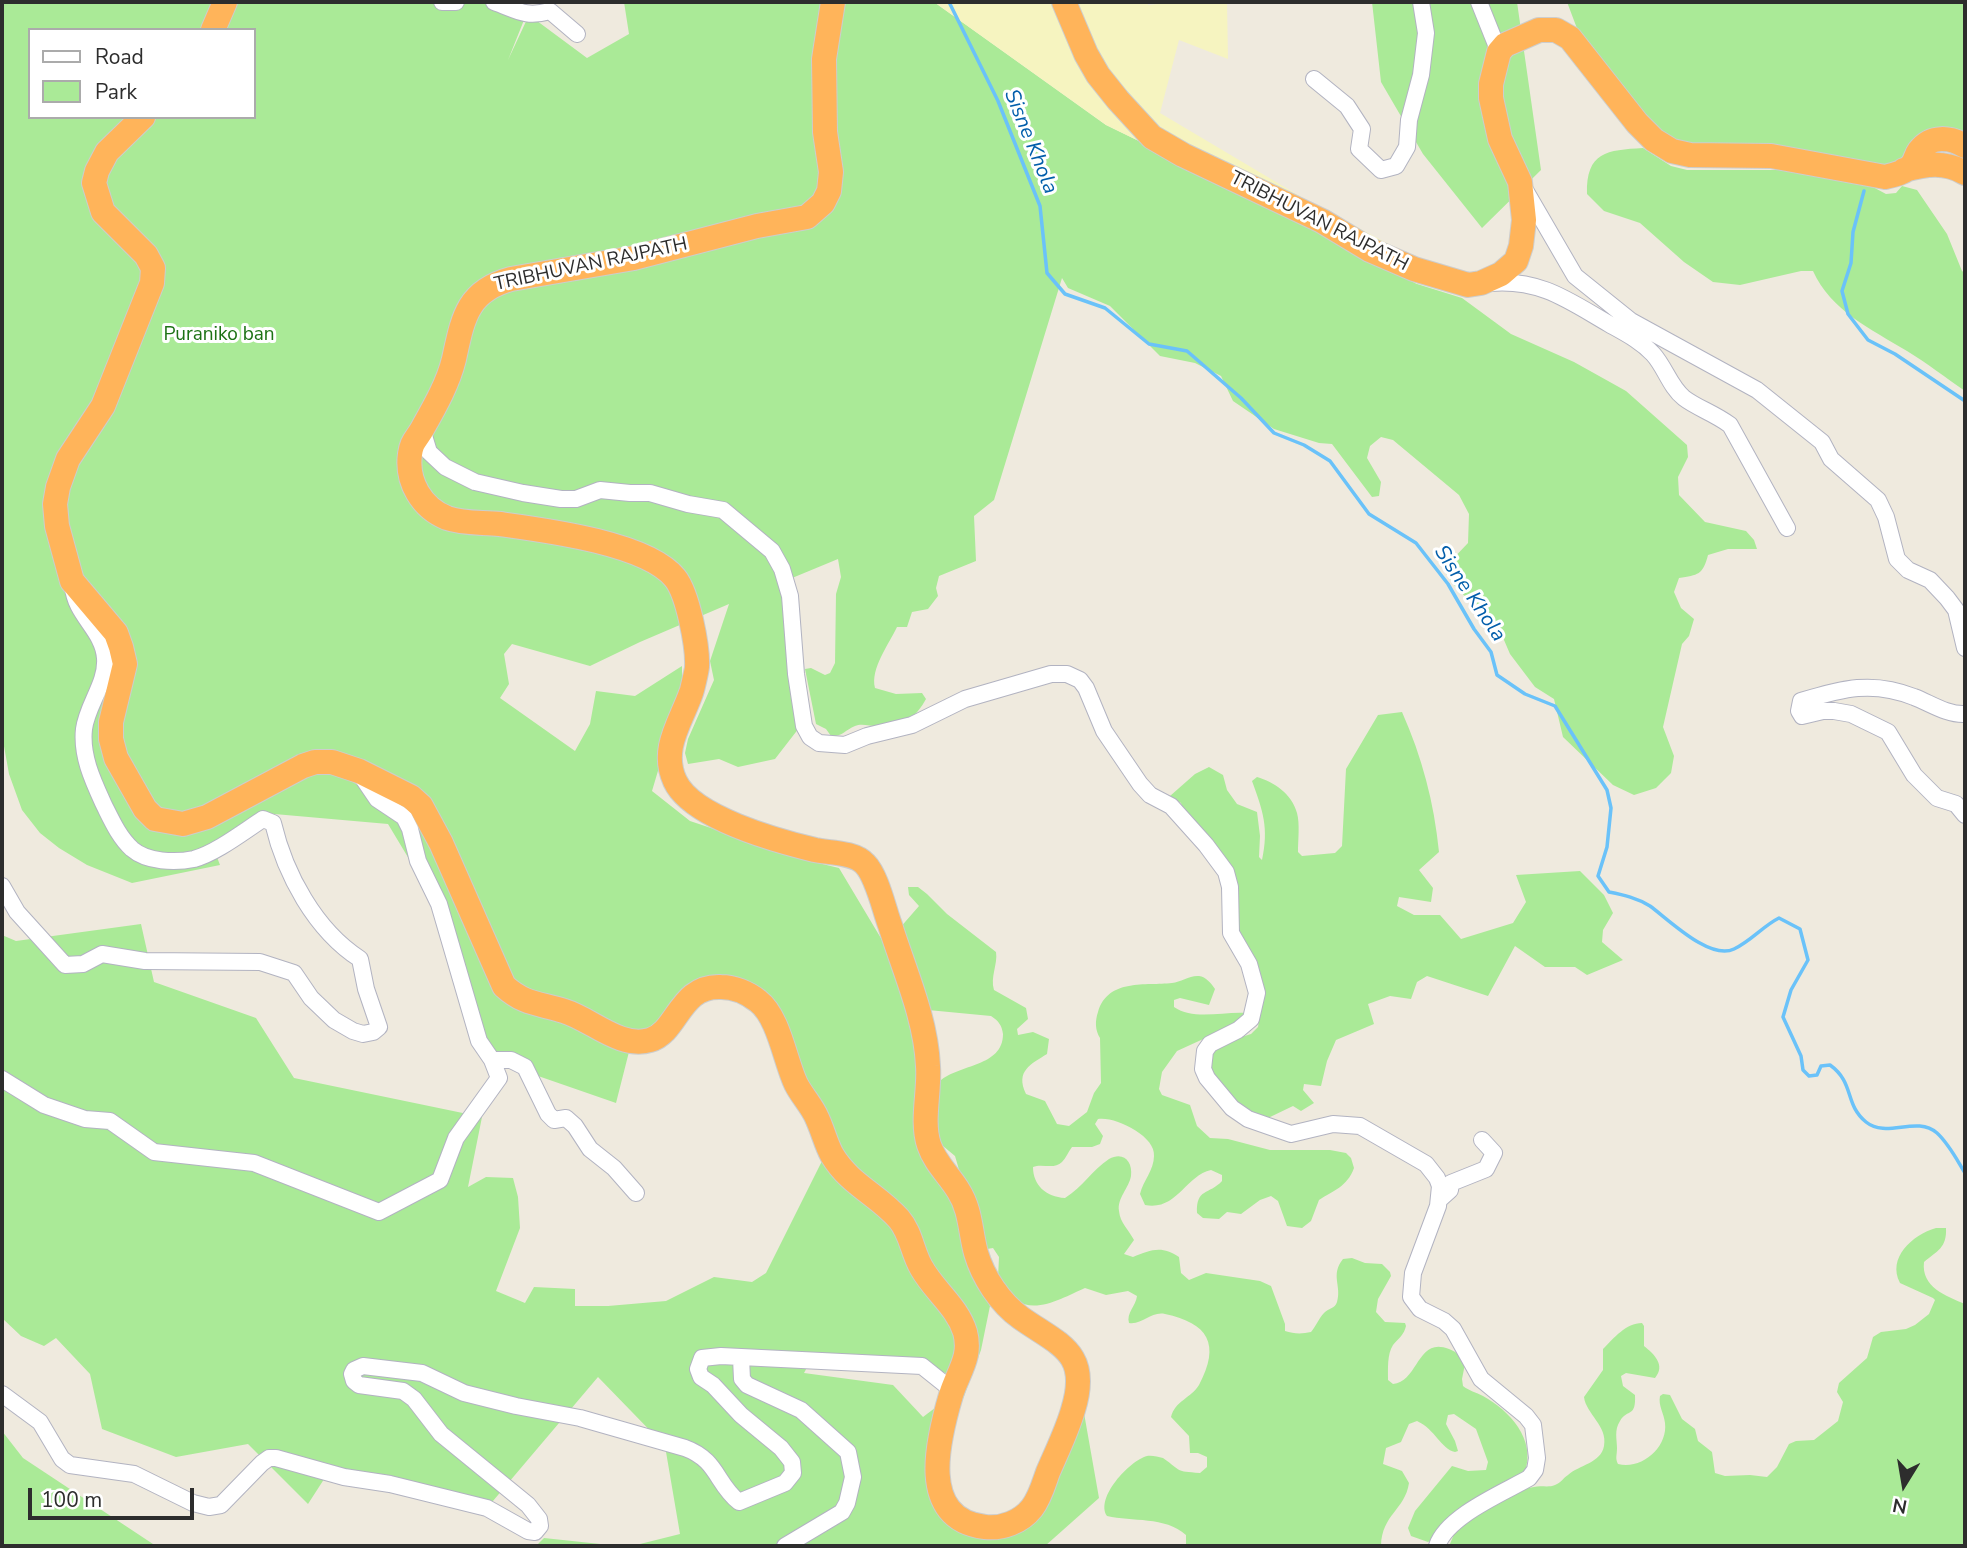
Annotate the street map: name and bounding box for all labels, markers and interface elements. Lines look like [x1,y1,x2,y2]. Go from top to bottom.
legend [28,28,256,119]
text: Road [95,43,144,71]
text: Park [95,78,137,106]
water label: Sisne Khola [998,86,1062,198]
street label: TRIBHUVAN RAJPATH [1226,167,1412,277]
street label: TRIBHUVAN RAJPATH [492,233,690,297]
park label: Puraniko ban [163,324,275,346]
water label: Sisne Khola [1428,541,1510,647]
north arrow [1869,1450,1939,1520]
scale bar [32,1474,198,1518]
text: 100 m [41,1486,102,1514]
text: N [1891,1491,1909,1520]

